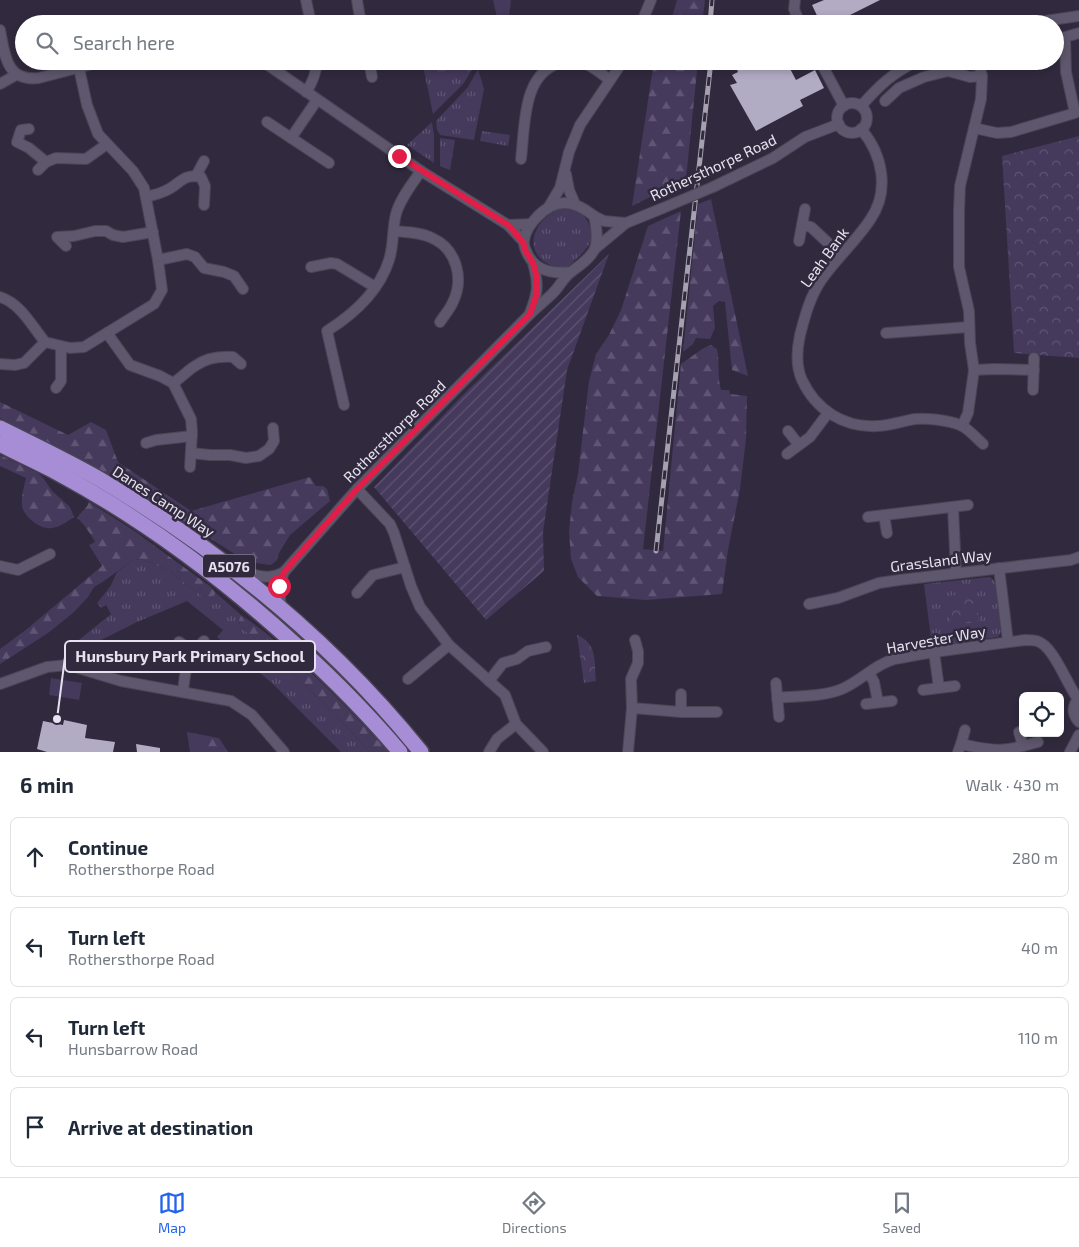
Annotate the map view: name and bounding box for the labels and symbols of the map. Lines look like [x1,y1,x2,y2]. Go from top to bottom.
street label: Rothersthorpe Road [647,130,779,204]
route end [388,145,411,168]
street label: Leah Bank [796,223,852,291]
street label: Rothersthorpe Road [339,376,449,486]
street label: Danes Camp Way [110,461,218,541]
street label: Grassland Way [889,545,993,575]
road number: A5076 [203,554,255,578]
route start [268,575,291,598]
street label: Harvester Way [885,621,987,657]
callout: Hunsbury Park Primary School [65,641,315,672]
text: Hunsbury Park Primary School [75,646,305,666]

